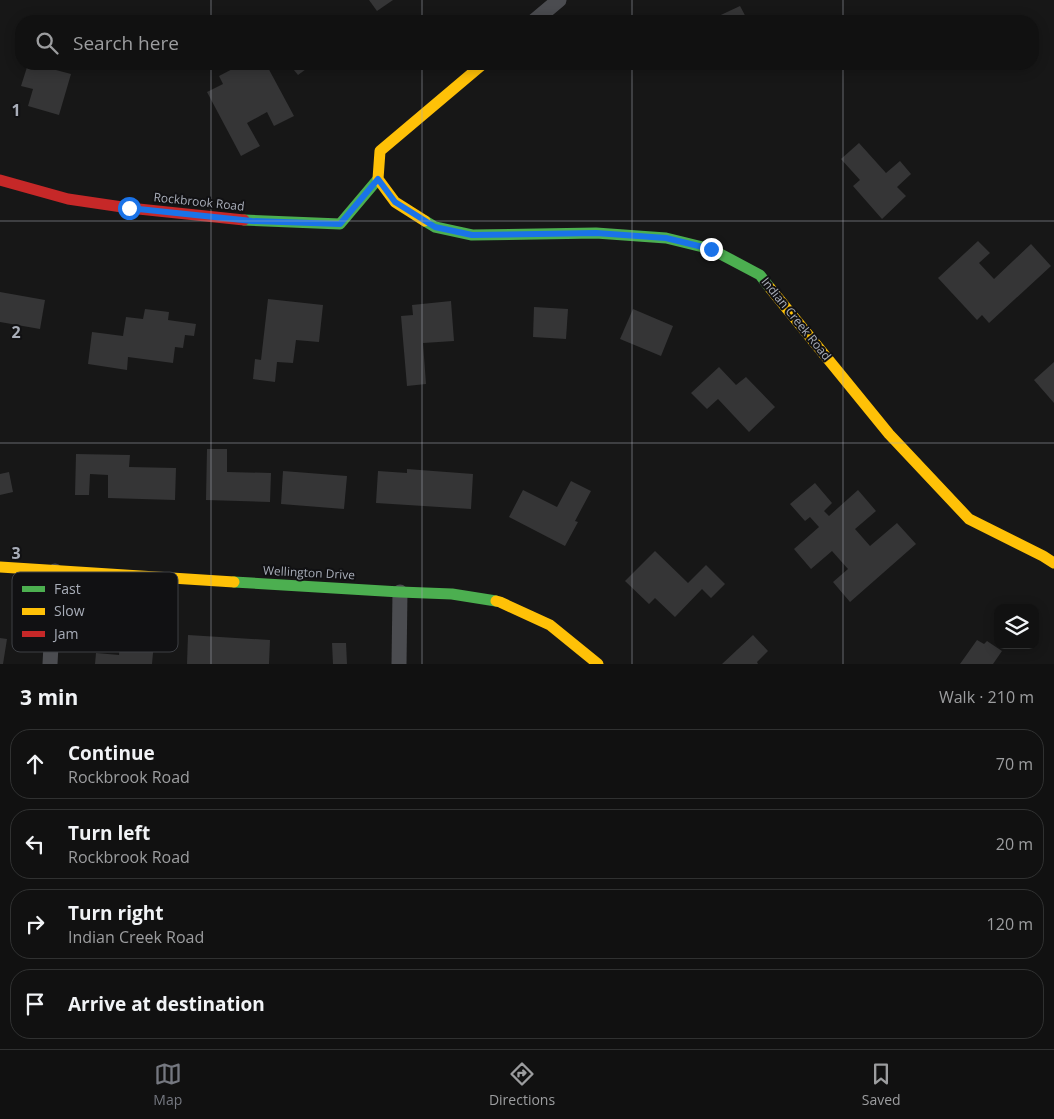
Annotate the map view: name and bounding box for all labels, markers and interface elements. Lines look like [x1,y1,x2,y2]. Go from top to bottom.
search box [15,15,1039,70]
icon: search [33,29,61,57]
text: Search here [73,30,179,56]
text: 1 [11,99,21,121]
street label: Rockbrook Road [153,188,245,215]
route start [118,197,141,220]
route end [700,238,723,261]
street label: Indian Creek Road [758,274,835,364]
text: 2 [11,321,21,343]
text: 3 [11,542,21,564]
street label: Wellington Drive [263,562,356,583]
legend [12,572,178,652]
text: Fast [54,579,81,598]
text: Slow [54,601,85,620]
map controls [994,604,1039,649]
button: layers [994,604,1039,649]
text: Jam [52,624,79,643]
text: 3 min [20,683,78,711]
text: Walk · 210 m [939,686,1034,708]
text: Continue [68,740,155,766]
icon: ahead [21,750,49,778]
text: 70 m [996,753,1033,775]
text: Rockbrook Road [68,766,190,788]
text: Turn left [68,820,150,846]
icon: left [21,830,49,858]
text: 20 m [996,833,1033,855]
text: Rockbrook Road [68,846,190,868]
text: Turn right [68,900,163,926]
icon: right [21,910,49,938]
text: 120 m [987,913,1033,935]
text: Indian Creek Road [68,926,204,948]
icon: arrive [21,990,49,1018]
text: Arrive at destination [68,991,265,1017]
tab: Map [153,1060,182,1109]
tab: Directions [489,1060,555,1109]
tab: Saved [862,1060,901,1109]

